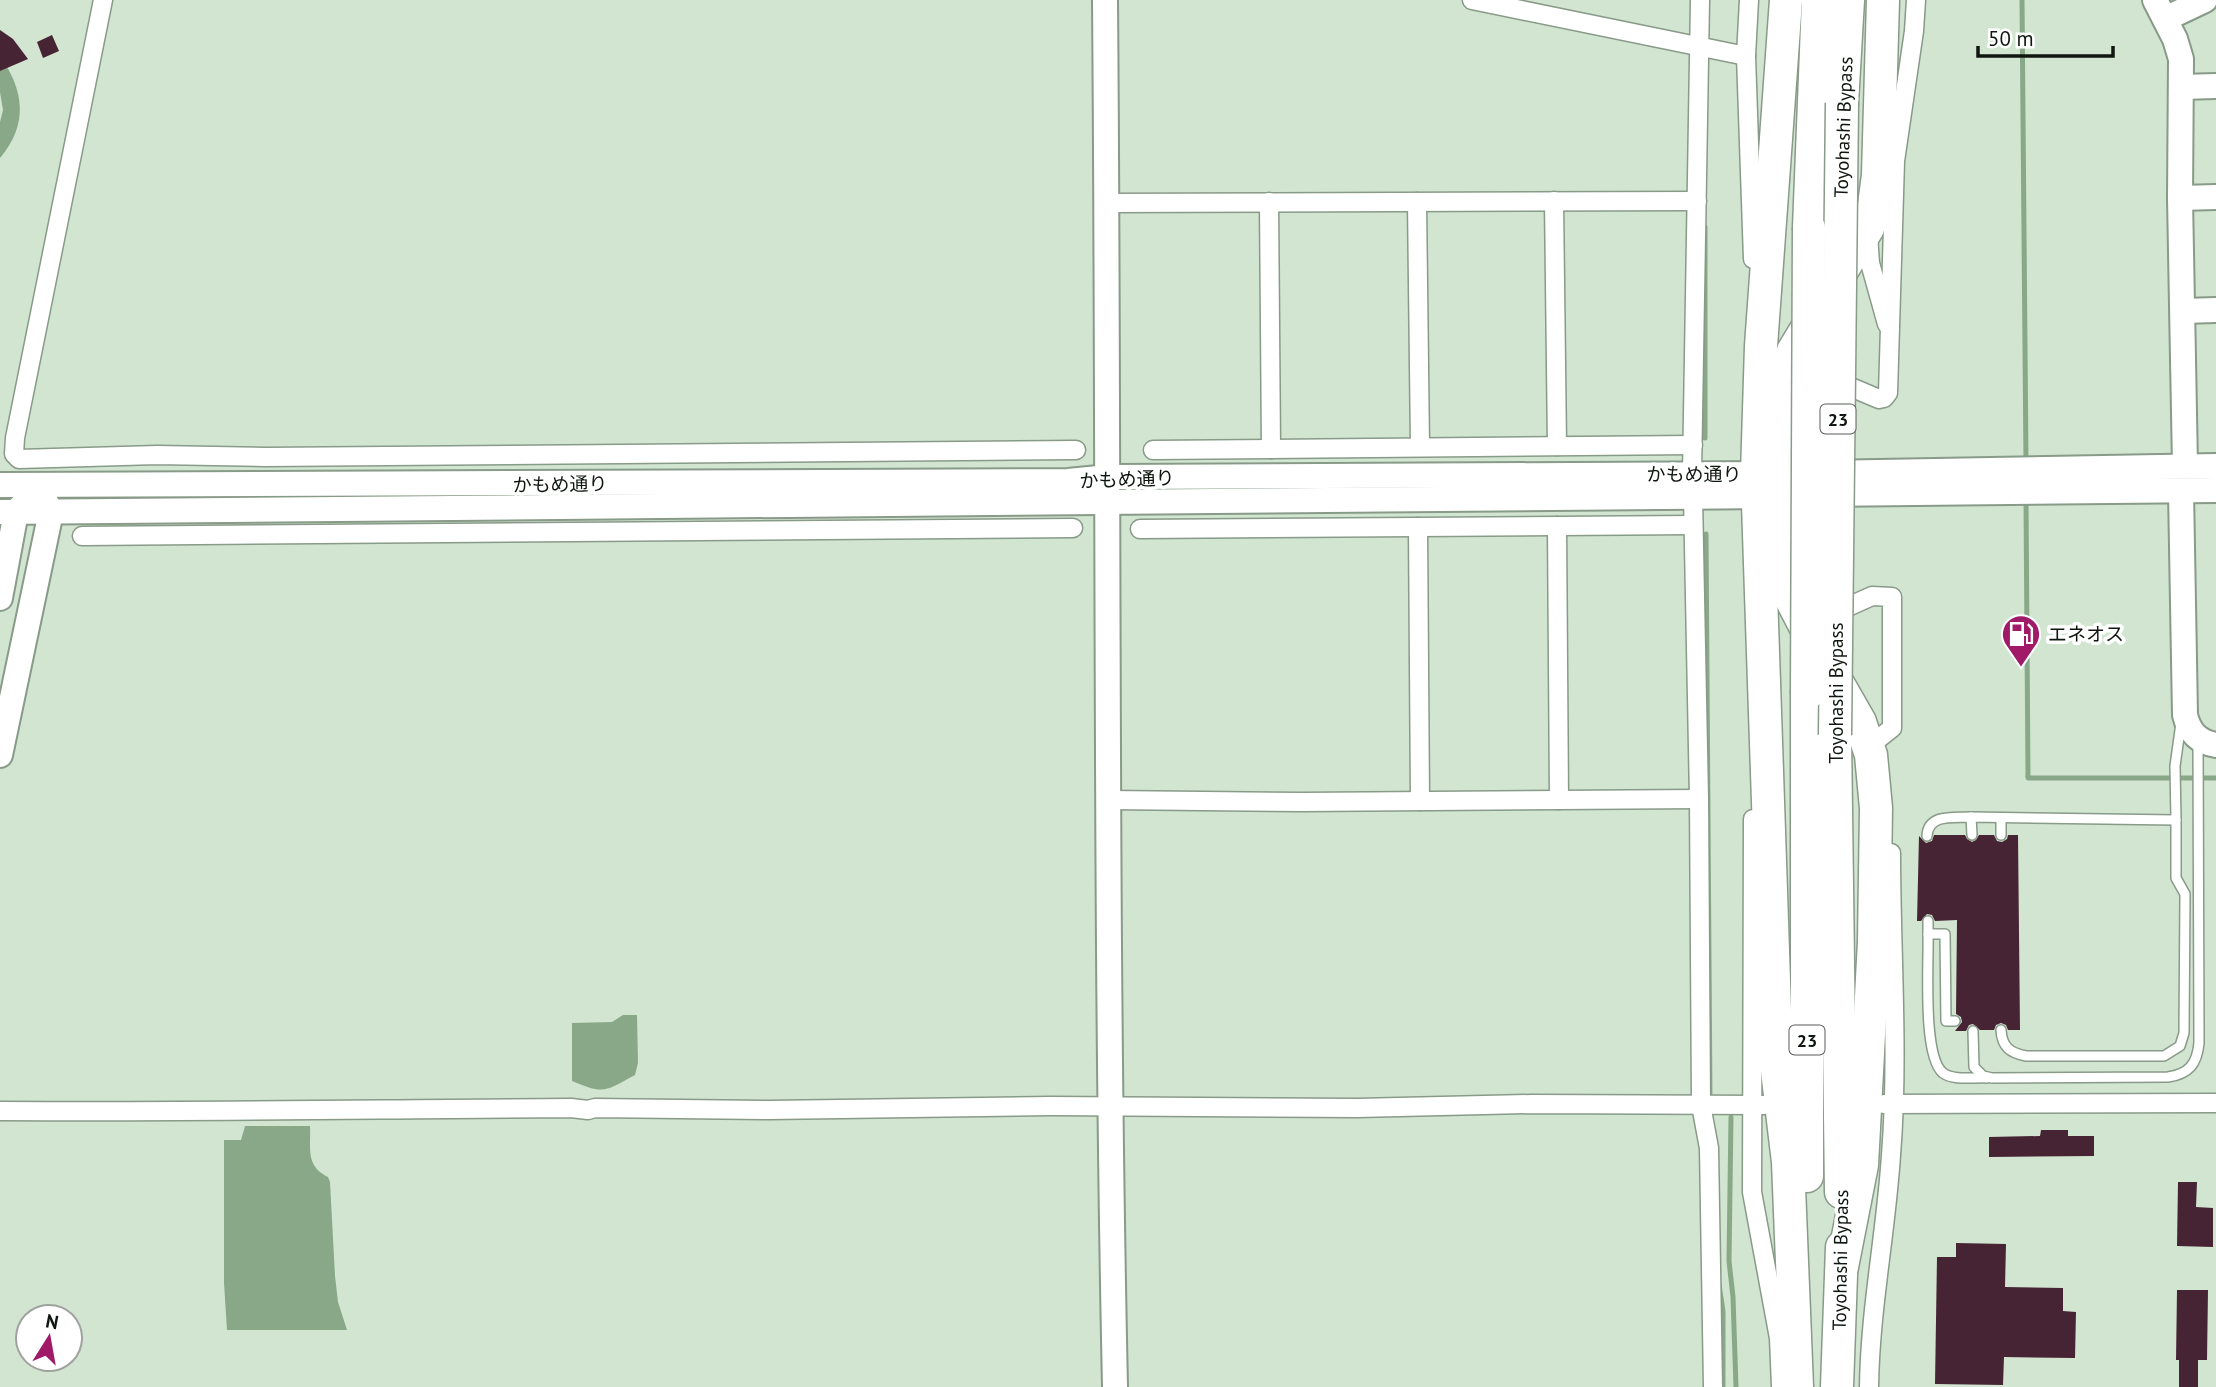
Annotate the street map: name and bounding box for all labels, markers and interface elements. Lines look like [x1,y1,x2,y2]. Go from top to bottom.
scale bar [1978,14,2113,58]
text: 50 m [1988,25,2034,52]
street label: Toyohashi Bypass [1829,56,1857,198]
road number: 23 [1820,404,1856,433]
street label: かもめ通り [1646,462,1742,486]
street label: かもめ通り [1079,465,1175,493]
street label: かもめ通り [512,471,608,497]
fuel station icon: エネオス [2000,613,2042,668]
place label: エネオス [2048,622,2124,646]
street label: Toyohashi Bypass [1824,623,1848,763]
road number: 23 [1790,1026,1825,1055]
street label: Toyohashi Bypass [1827,1189,1853,1331]
north arrow [14,1303,84,1373]
text: N [44,1308,61,1334]

